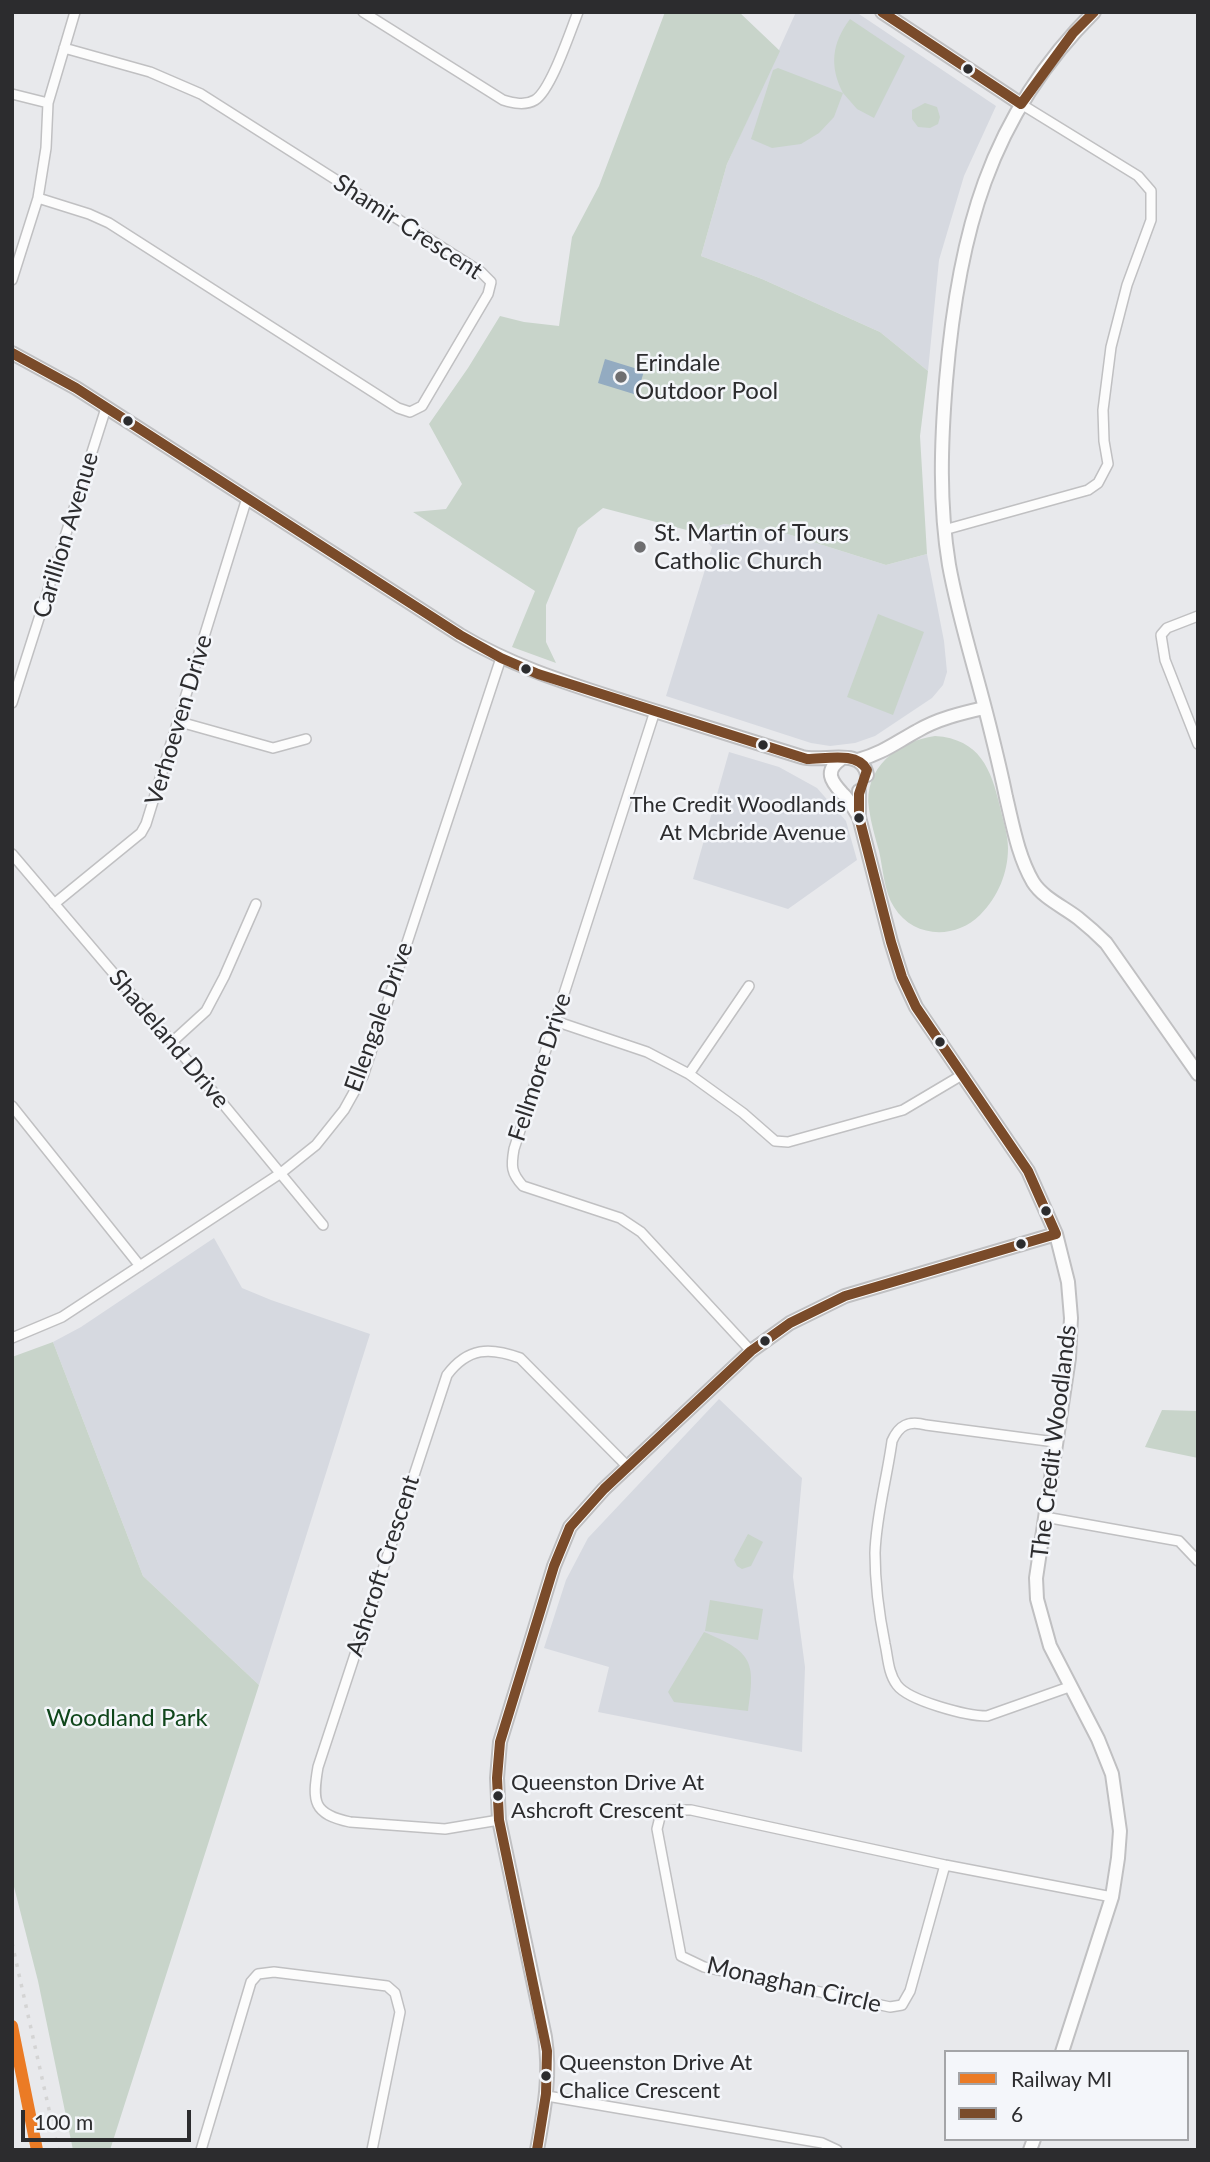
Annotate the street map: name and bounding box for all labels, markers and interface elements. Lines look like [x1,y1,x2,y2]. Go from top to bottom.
unlabelled marker [961,62,975,76]
street label: Shamir Crescent [328,168,488,286]
place label: Erindale Outdoor Pool [635,349,778,405]
marker: Erindale Outdoor Pool [613,369,629,385]
unlabelled marker [121,414,135,428]
street label: Carillion Avenue [27,448,105,622]
place label: St. Martin of Tours Catholic Church [654,519,849,575]
marker: St. Martin of Tours Catholic Church [632,539,648,555]
street label: Verhoeven Drive [139,631,219,809]
unlabelled marker [519,662,533,676]
unlabelled marker [756,738,770,752]
place label: The Credit Woodlands At Mcbride Avenue [630,792,846,844]
marker: The Credit Woodlands At Mcbride Avenue [852,811,866,825]
street label: Ellengale Drive [339,938,419,1096]
street label: Shadeland Drive [103,964,235,1114]
street label: Fellmore Drive [502,989,578,1145]
unlabelled marker [933,1035,947,1049]
unlabelled marker [1039,1204,1053,1218]
unlabelled marker [1014,1237,1028,1251]
street label: The Credit Woodlands [1025,1323,1083,1561]
unlabelled marker [758,1334,772,1348]
street label: Ashcroft Crescent [340,1472,426,1660]
park label: Woodland Park [46,1704,208,1732]
place label: Queenston Drive At Ashcroft Crescent [511,1770,704,1822]
marker: Queenston Drive At Ashcroft Crescent [491,1789,505,1803]
street label: Monaghan Circle [704,1951,884,2019]
place label: Queenston Drive At Chalice Crescent [559,2050,752,2102]
legend [944,2050,1189,2141]
text: Railway MI [1011,2066,1112,2091]
marker: Queenston Drive At Chalice Crescent [539,2069,553,2083]
scale bar [24,2096,194,2140]
text: 6 [1011,2101,1023,2126]
text: 100 m [34,2109,93,2134]

